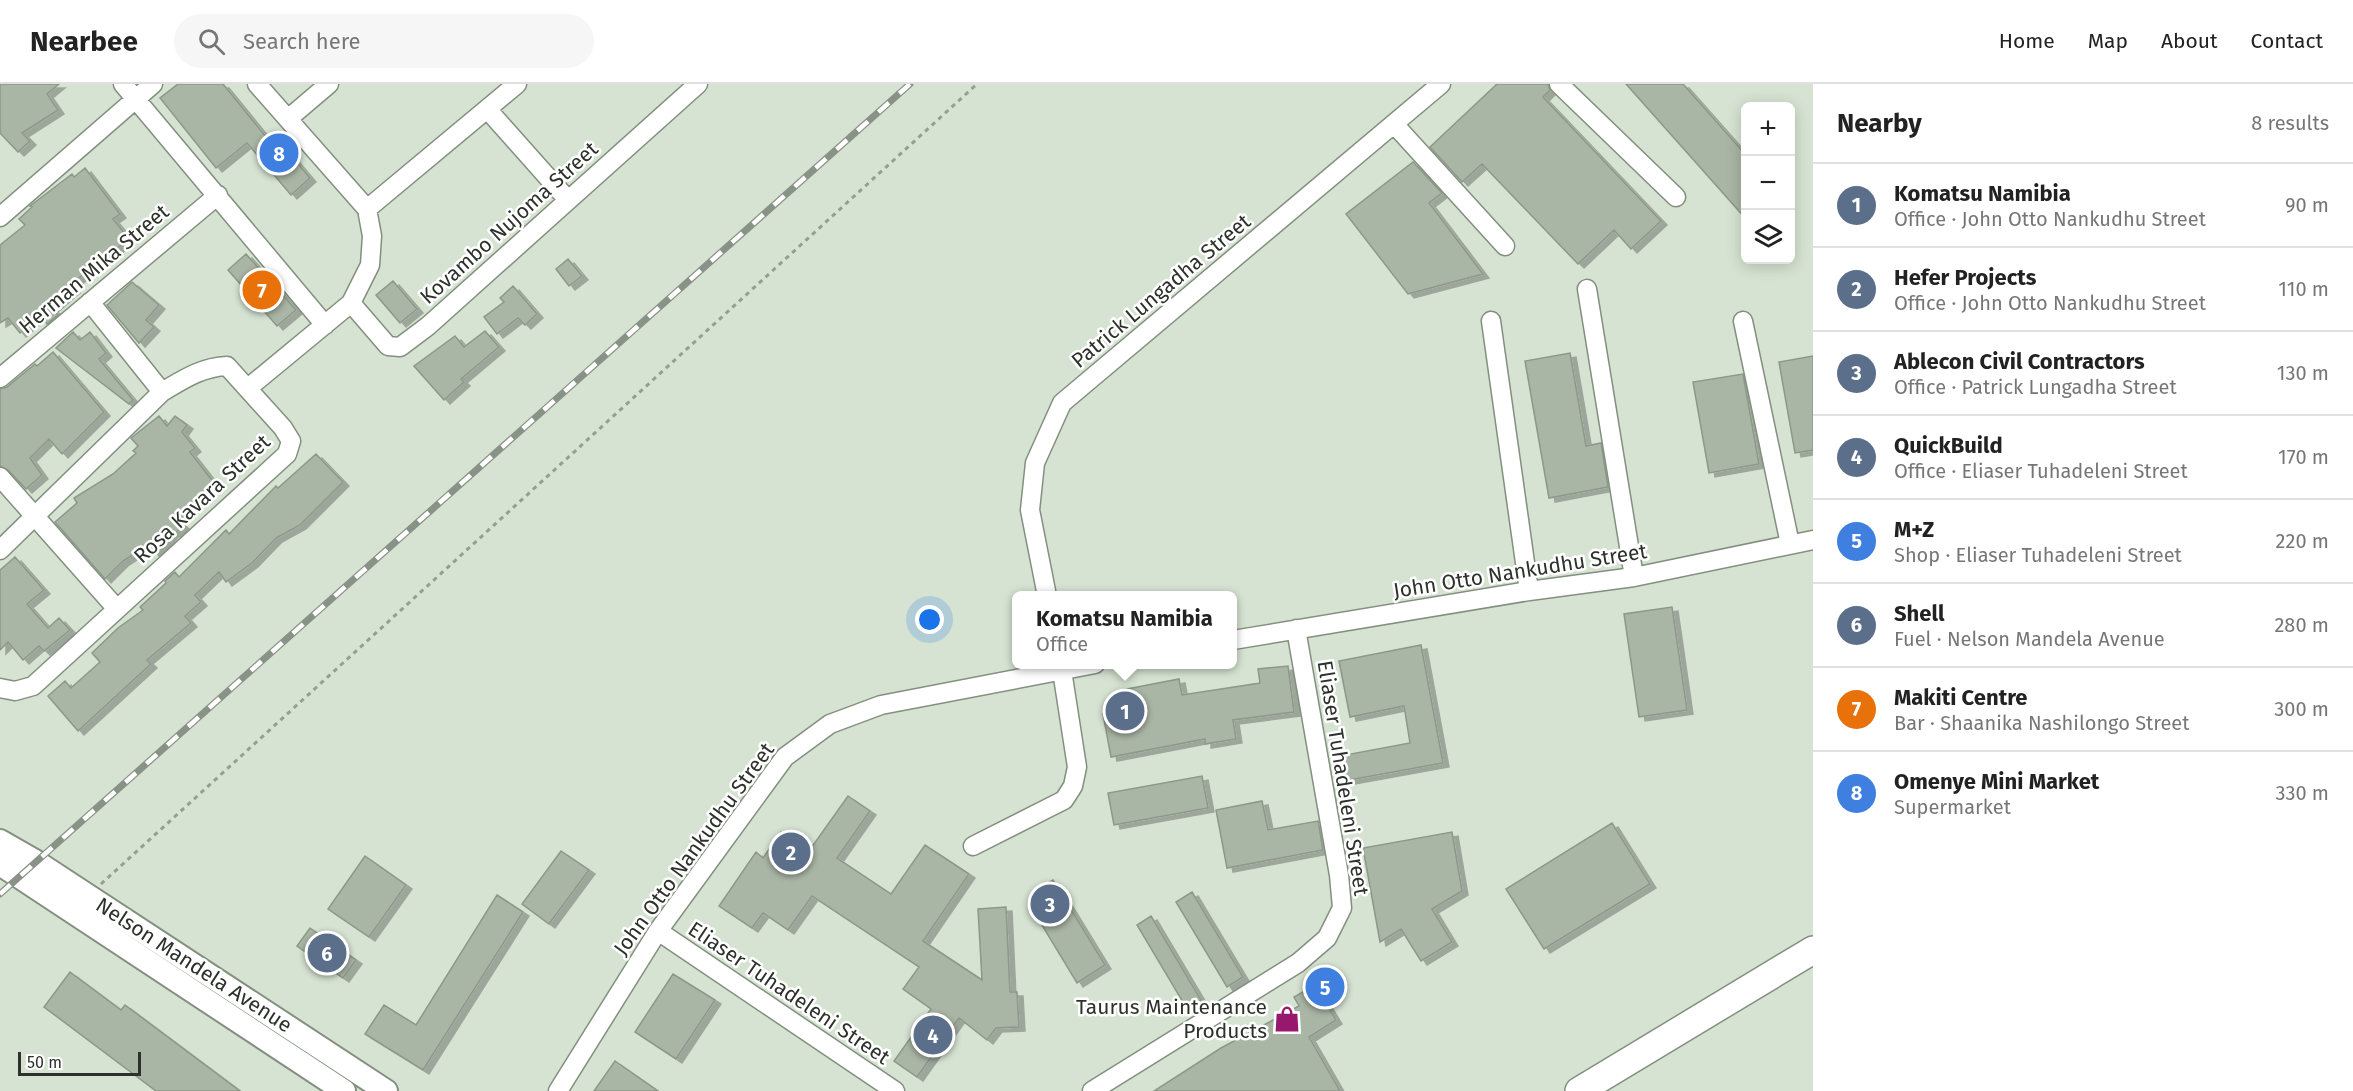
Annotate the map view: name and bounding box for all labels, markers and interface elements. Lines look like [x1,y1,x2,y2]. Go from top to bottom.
search box [174,14,594,68]
text: Nearbee [30,25,138,58]
icon: search [195,25,228,58]
text: Search here [243,28,360,55]
text: Home [1999,28,2055,54]
text: Map [2088,28,2128,54]
text: About [2161,28,2218,54]
text: Contact [2251,28,2323,54]
map controls [1741,102,1795,264]
button: + [1741,102,1795,156]
text: Nearby [1837,108,1922,139]
text: 8 results [2251,111,2329,135]
pin: 8 [260,130,298,176]
street label: Kovambo Nujoma Street [415,136,604,310]
button: − [1741,156,1795,210]
text: Komatsu Namibia [1894,180,2071,207]
text: 1 [1852,193,1861,217]
text: 90 m [2285,193,2329,217]
street label: Herman Mika Street [14,198,175,339]
text: Office · John Otto Nankudhu Street [1894,207,2206,231]
street label: Patrick Lungadha Street [1066,208,1256,374]
button: layers [1741,210,1795,264]
text: Hefer Projects [1894,264,2036,291]
pin: 7 [242,268,282,312]
text: 2 [1851,277,1862,301]
text: 110 m [2278,277,2329,301]
text: Office · John Otto Nankudhu Street [1894,291,2206,315]
text: Ablecon Civil Contractors [1894,348,2145,375]
text: 3 [1851,361,1862,385]
text: 130 m [2277,361,2329,385]
text: Office · Patrick Lungadha Street [1894,375,2177,399]
street label: Rosa Kavara Street [128,429,276,569]
text: QuickBuild [1894,432,2003,459]
text: 4 [1851,445,1862,469]
text: 170 m [2278,445,2329,469]
text: Office · Eliaser Tuhadeleni Street [1894,459,2188,483]
text: M+Z [1894,516,1934,543]
text: 5 [1851,529,1862,553]
text: 220 m [2276,529,2329,553]
street label: John Otto Nankudhu Street [1391,538,1649,604]
text: Shop · Eliaser Tuhadeleni Street [1894,543,2182,567]
popup [1012,591,1237,669]
text: Shell [1894,600,1945,627]
your location [915,605,944,634]
text: Komatsu Namibia [1036,605,1213,632]
text: 6 [1851,613,1862,637]
text: 280 m [2274,613,2329,637]
text: Fuel · Nelson Mandela Avenue [1894,627,2165,651]
text: Office [1036,632,1088,656]
street label: Eliaser Tuhadeleni Street [1312,659,1374,898]
text: Makiti Centre [1894,684,2027,711]
pin: 1 [1106,688,1144,734]
text: 7 [1852,697,1861,721]
text: 300 m [2274,697,2329,721]
text: Bar · Shaanika Nashilongo Street [1894,711,2189,735]
street label: John Otto Nankudhu Street [608,737,780,960]
text: Omenye Mini Market [1894,768,2099,795]
text: 8 [1851,781,1862,805]
text: 330 m [2275,781,2329,805]
text: Supermarket [1894,795,2011,819]
pin: 2 [772,830,810,874]
pin: 3 [1030,882,1070,926]
street label: Nelson Mandela Avenue [91,892,297,1038]
street label: Eliaser Tuhadeleni Street [683,916,895,1070]
pin: 6 [308,930,346,976]
pin: 5 [1306,964,1344,1010]
place label: Taurus Maintenance Products [1076,994,1267,1044]
shop icon: Taurus Maintenance Products [1272,1004,1302,1034]
pin: 4 [914,1012,952,1058]
scale bar [18,1049,141,1076]
text: 50 m [27,1053,62,1072]

